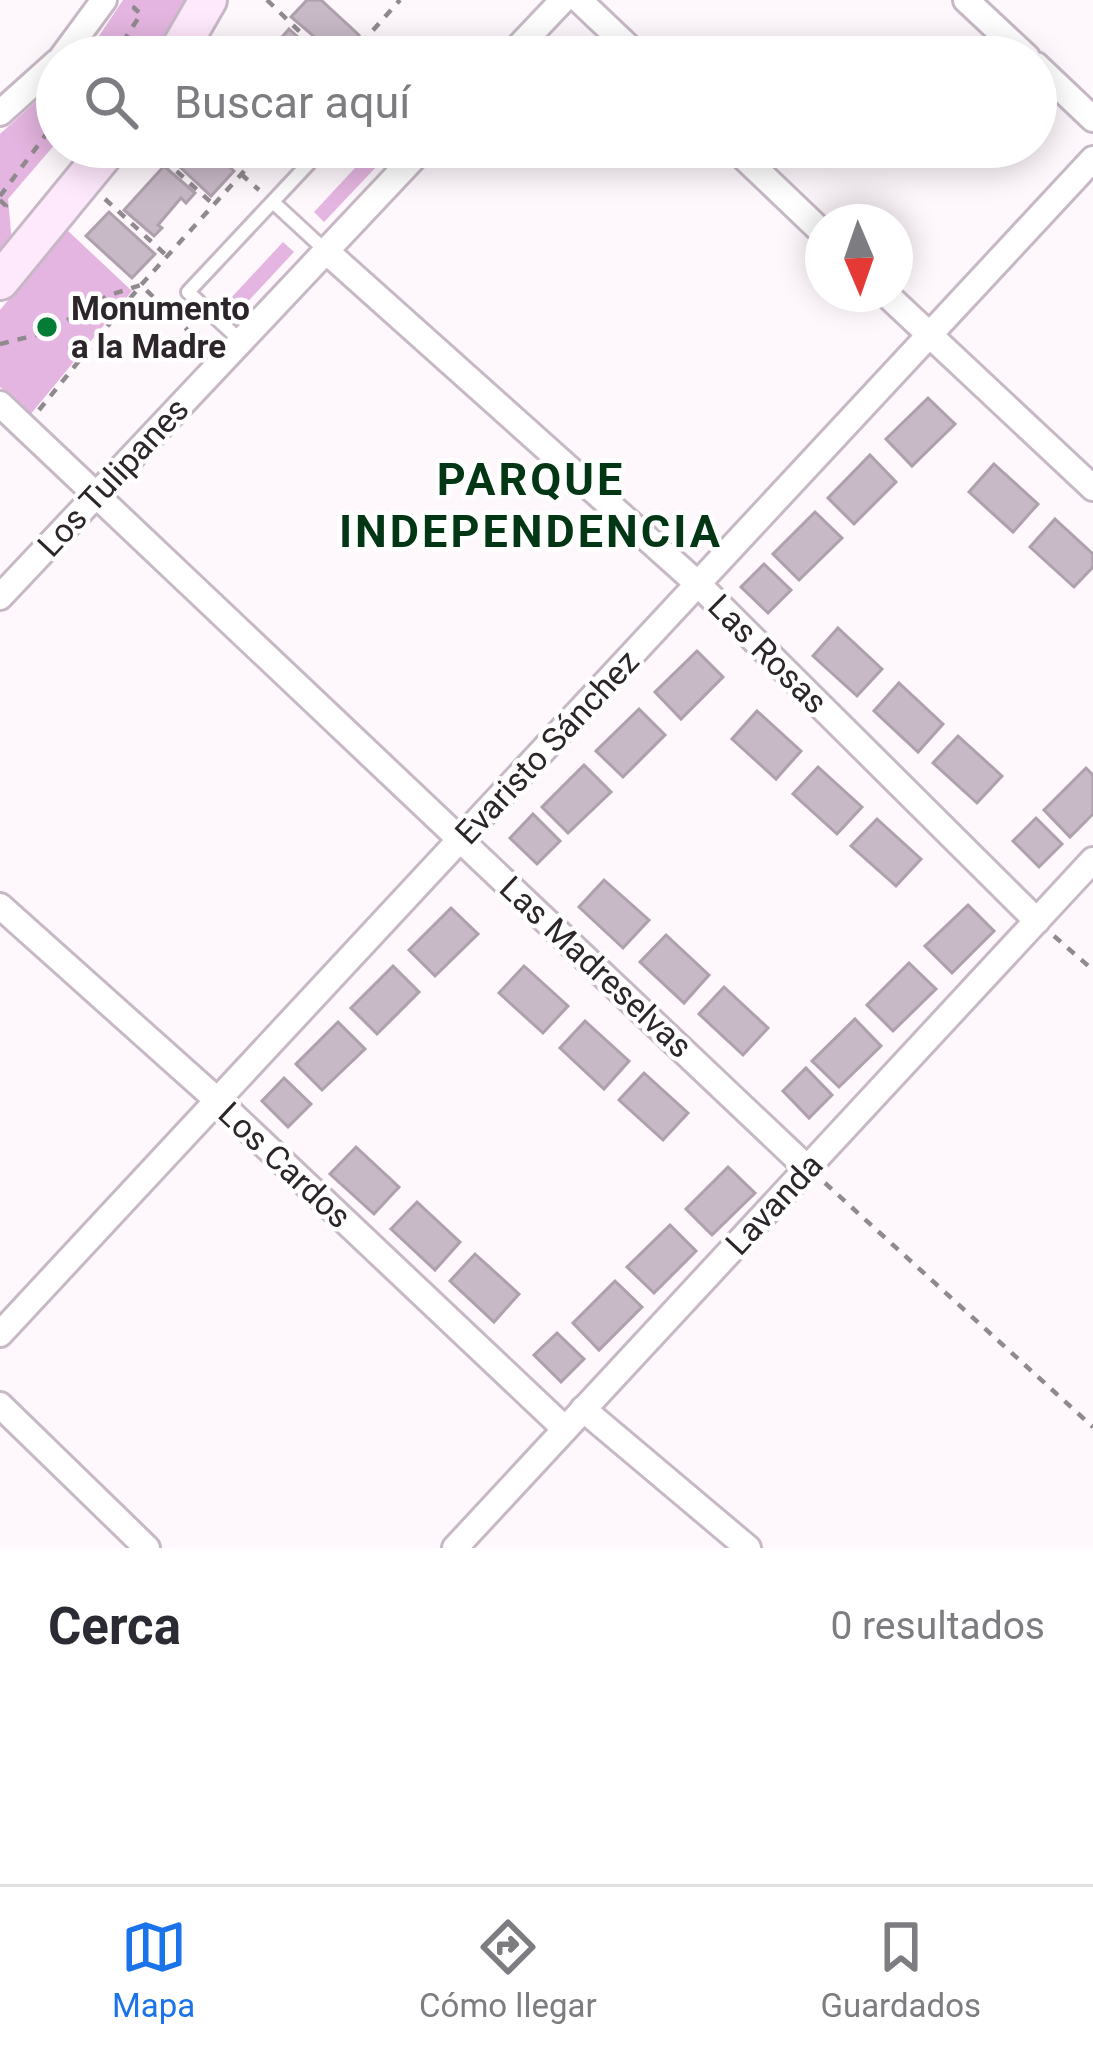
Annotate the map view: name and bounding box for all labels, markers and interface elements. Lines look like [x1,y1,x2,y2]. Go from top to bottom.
search box [36,36,1057,168]
icon: search [78,69,144,135]
text: Buscar aquí [174,76,411,129]
north arrow [805,204,913,312]
place label: Monumento a la Madre [71,289,250,366]
marker: Monumento a la Madre [34,314,60,340]
street label: Los Tulipanes [30,390,196,564]
district label: PARQUE INDEPENDENCIA [339,453,723,558]
street label: Las Rosas [700,586,836,722]
street label: Evaristo Sánchez [447,642,647,852]
street label: Las Madreselvas [492,868,700,1066]
street label: Los Cardos [211,1094,359,1236]
street label: Lavanda [717,1145,831,1263]
text: Cerca [48,1597,181,1656]
text: 0 resultados [830,1603,1045,1649]
tab: Mapa [112,1914,195,2025]
tab: Cómo llegar [419,1914,597,2025]
tab: Guardados [820,1914,981,2025]

